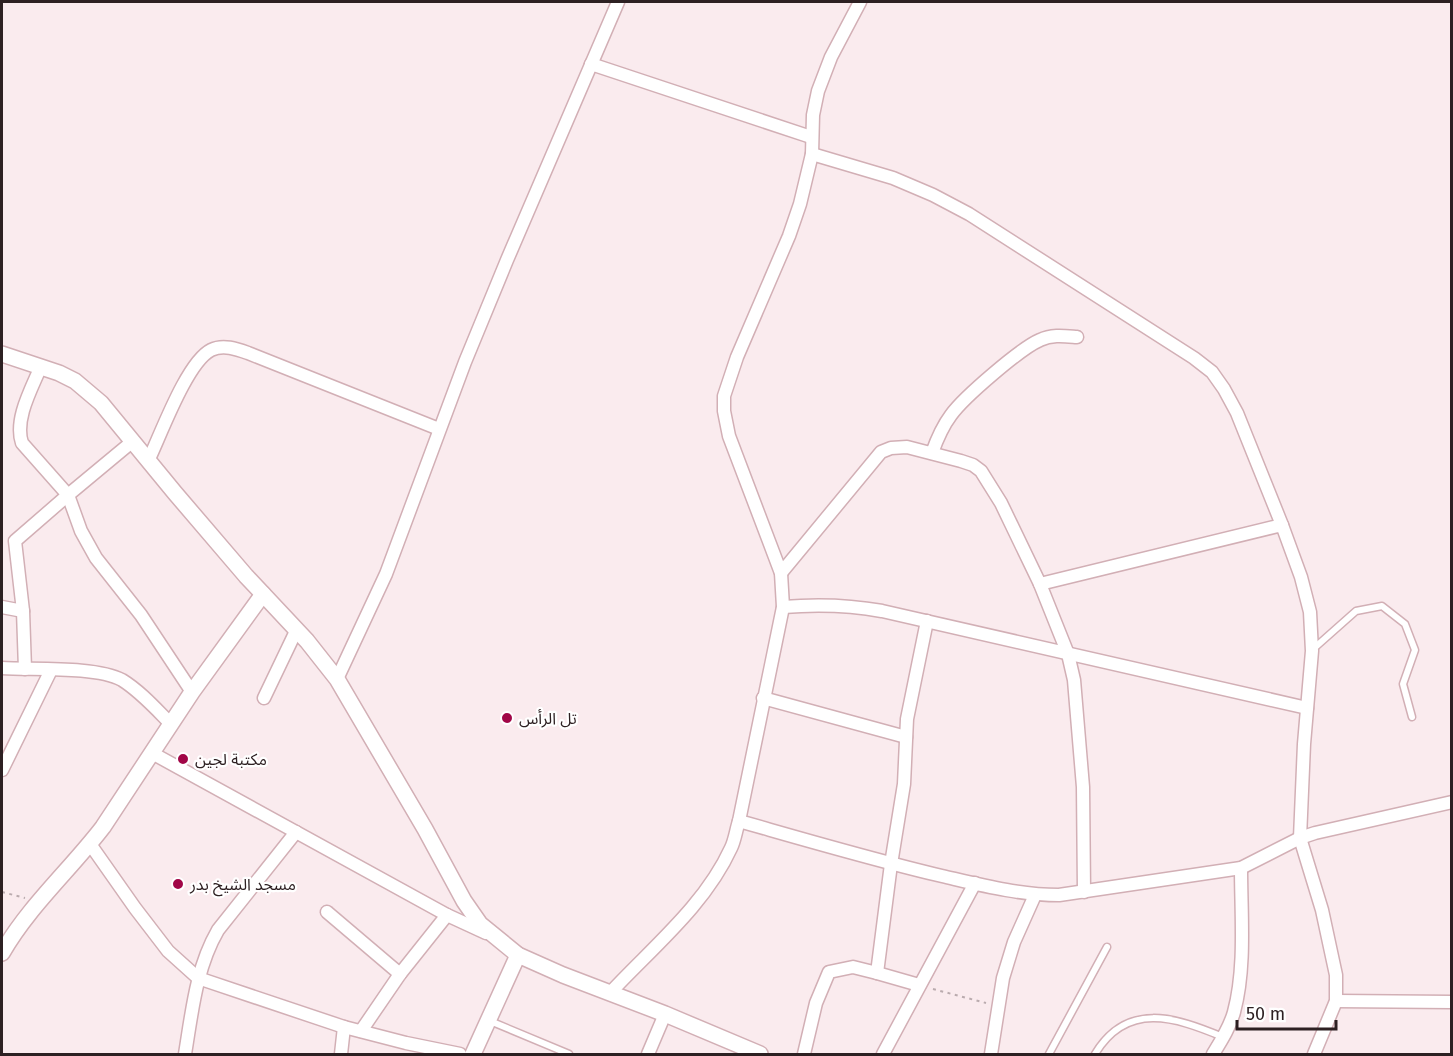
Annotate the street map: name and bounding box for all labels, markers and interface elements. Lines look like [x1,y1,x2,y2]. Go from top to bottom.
place label: تل الرأس [519,709,577,728]
marker: تل الرأس [500,711,514,725]
place label: مكتبة لجين [195,750,267,769]
marker: مكتبة لجين [176,752,190,766]
place label: مسجد الشيخ بدر [189,875,296,897]
marker: مسجد الشيخ بدر [171,877,185,891]
scale bar [1237,993,1336,1031]
text: 50 m [1246,1003,1285,1025]

